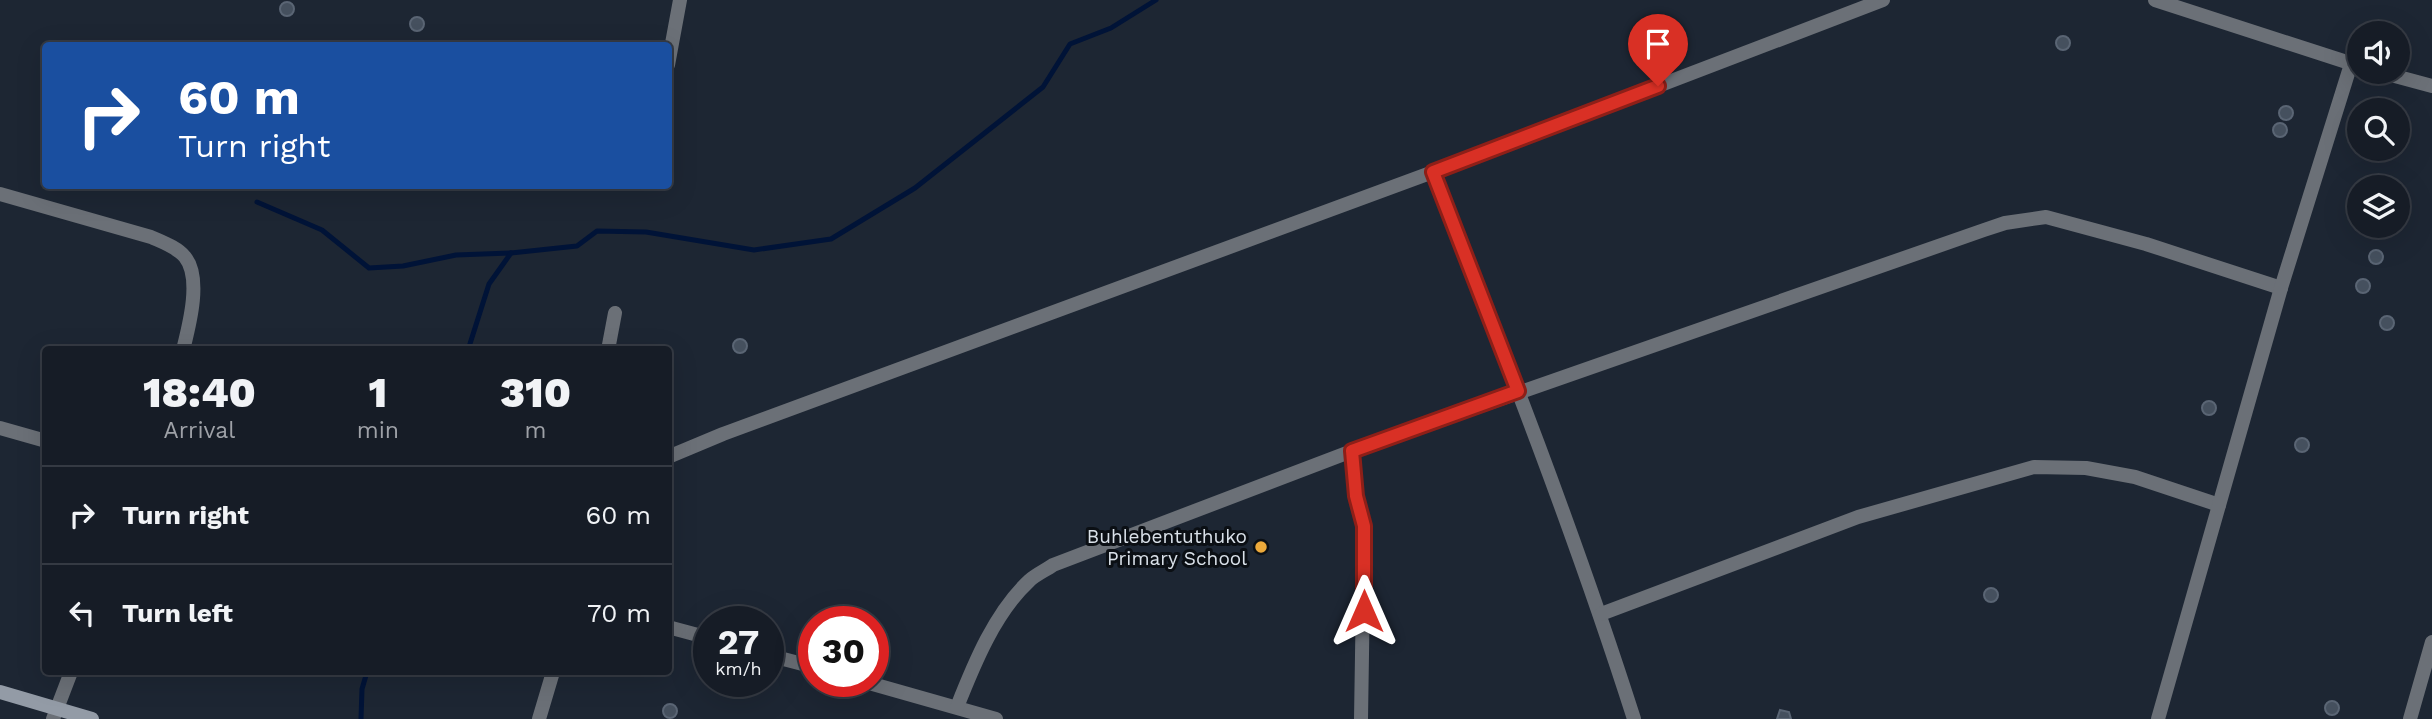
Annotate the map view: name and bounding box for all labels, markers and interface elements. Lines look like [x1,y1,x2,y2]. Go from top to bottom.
pin [1628,14,1688,86]
map controls [2347,21,2410,238]
button: sound [2347,21,2410,84]
icon: arrive [1639,25,1677,63]
text: 60 m [178,68,300,126]
icon: right [63,70,154,161]
button: search [2347,98,2410,161]
text: Turn right [178,127,330,165]
button: layers [2347,175,2410,238]
text: 18:40 [143,368,256,417]
text: 1 [369,368,387,417]
text: 310 [500,368,571,417]
text: Arrival [163,417,235,444]
text: min [357,417,399,444]
text: m [525,417,546,444]
icon: right [63,496,101,534]
text: Turn right [122,500,249,530]
text: 60 m [585,500,651,530]
place label: Buhlebentuthuko Primary School [1087,525,1247,570]
marker: Buhlebentuthuko Primary School [1253,539,1269,555]
position arrow [1327,574,1401,648]
icon: left [63,594,101,632]
text: Turn left [122,598,233,628]
text: 70 m [587,598,651,628]
speed limit sign: 30 [798,606,889,697]
text: 27 [718,621,759,663]
text: km/h [715,658,762,679]

